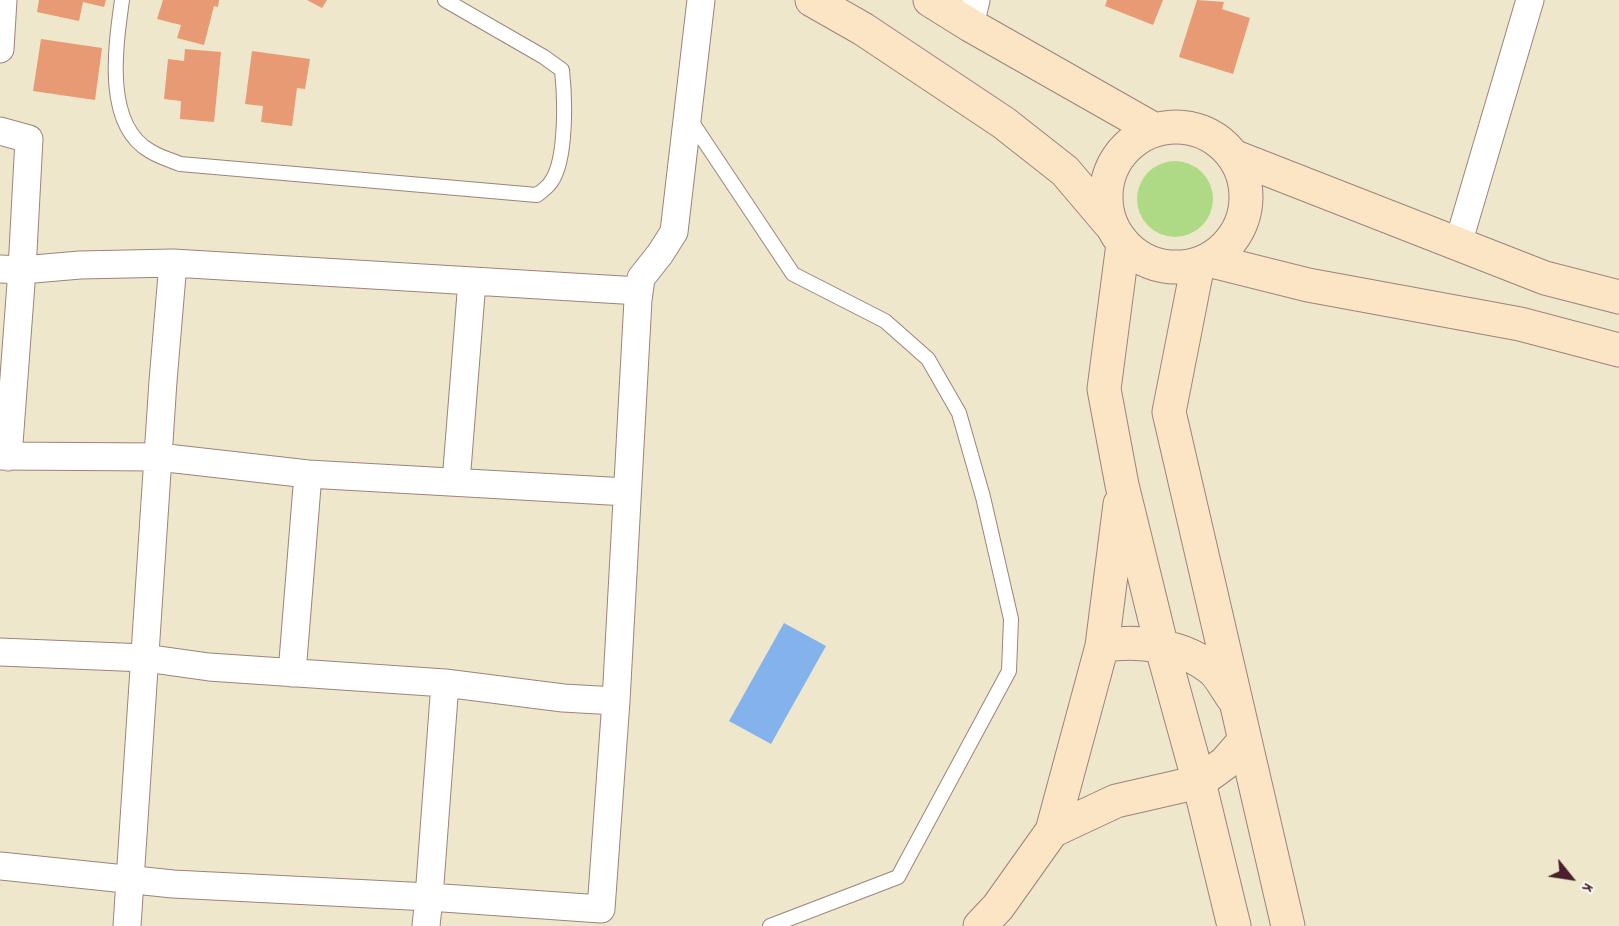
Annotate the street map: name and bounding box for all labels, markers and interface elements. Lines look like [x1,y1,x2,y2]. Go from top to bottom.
north arrow [1541,848,1601,908]
text: K [1575,878,1599,896]

